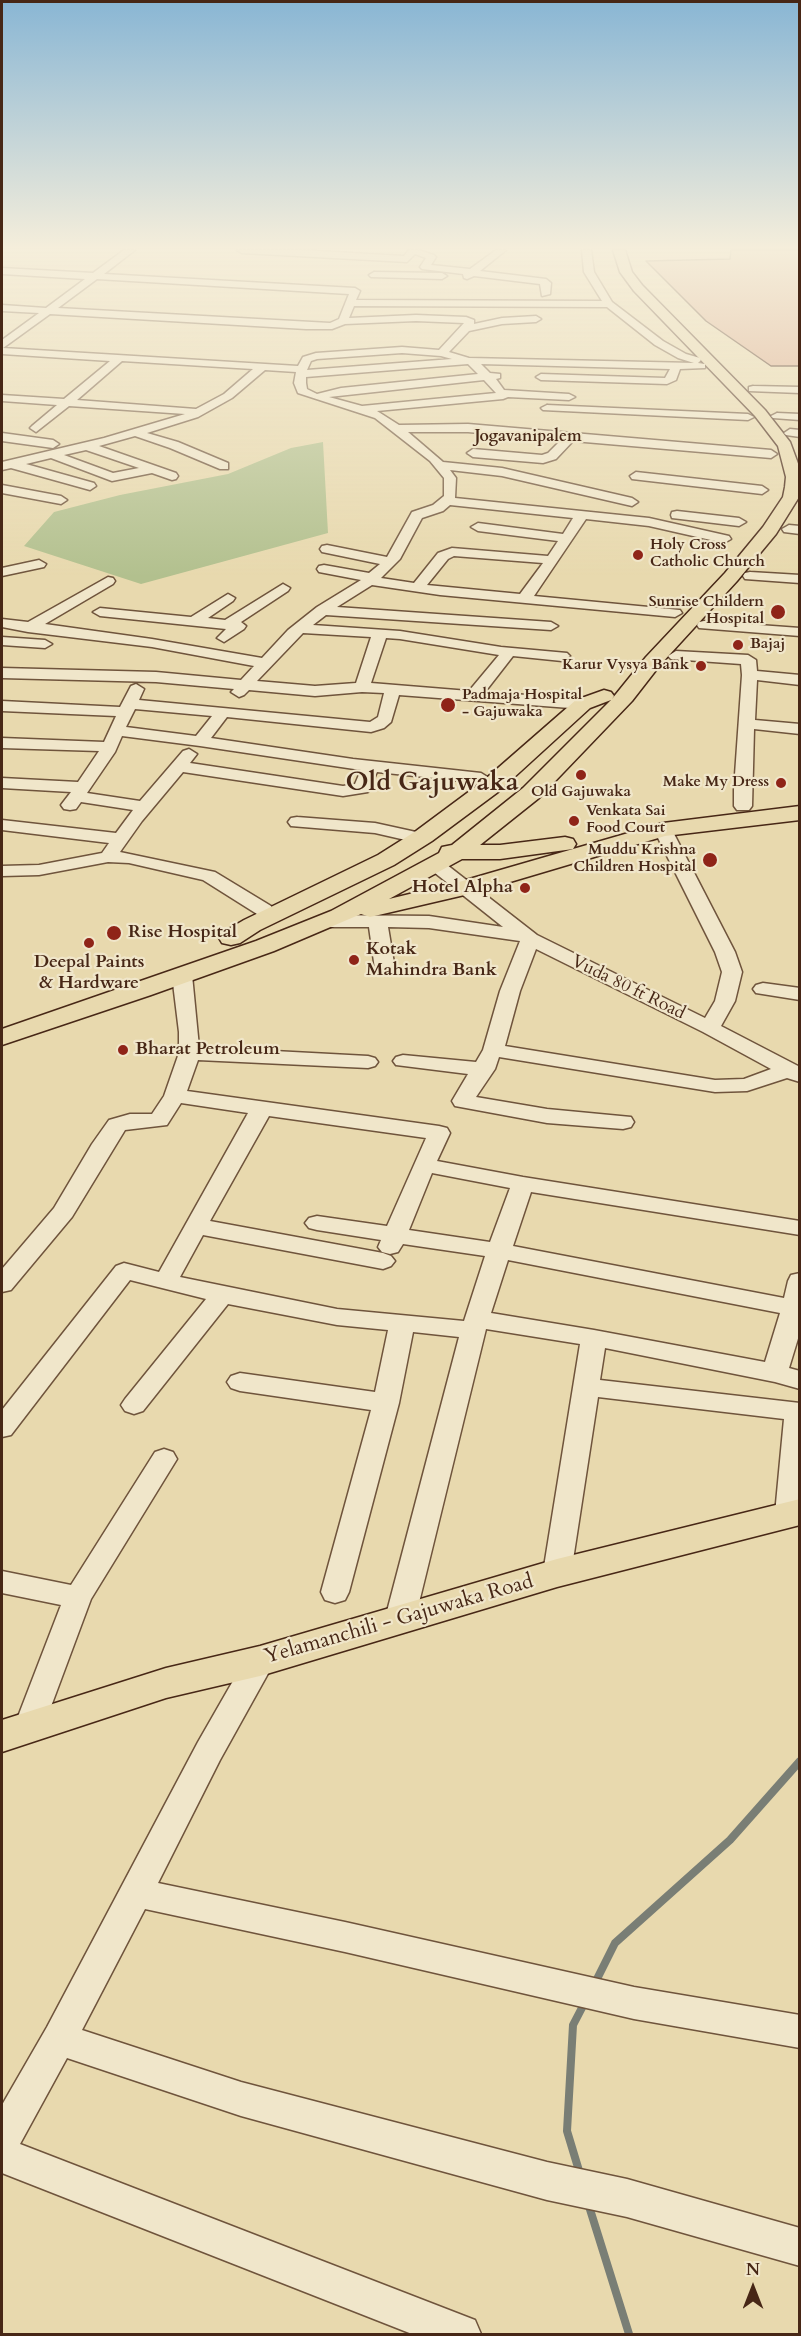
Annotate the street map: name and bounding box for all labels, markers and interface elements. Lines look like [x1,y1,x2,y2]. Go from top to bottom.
district label: Jogavanipalem [474,427,582,447]
place label: Holy Cross Catholic Church [650,537,765,572]
marker: Holy Cross Catholic Church [631,548,645,562]
place label: Sunrise Childern Hospital [649,594,764,629]
marker: Sunrise Childern Hospital [769,603,787,621]
place label: Bajaj [750,636,785,654]
marker: Bajaj [731,638,745,652]
place label: Karur Vysya Bank [562,657,689,675]
marker: Karur Vysya Bank [694,659,708,673]
place label: Padmaja Hospital - Gajuwaka [462,687,582,722]
marker: Padmaja Hospital - Gajuwaka [439,696,457,714]
district label: Old Gajuwaka [345,768,519,800]
marker: Old Gajuwaka [574,768,588,782]
place label: Make My Dress [663,774,769,792]
marker: Make My Dress [774,776,788,790]
place label: Old Gajuwaka [531,784,631,802]
place label: Venkata Sai Food Court [586,803,666,838]
marker: Venkata Sai Food Court [567,814,581,828]
place label: Muddu Krishna Children Hospital [573,842,696,877]
marker: Muddu Krishna Children Hospital [701,851,719,869]
place label: Hotel Alpha [412,877,513,899]
marker: Hotel Alpha [518,881,532,895]
place label: Rise Hospital [128,922,237,944]
marker: Rise Hospital [105,924,123,942]
marker: Deepal Paints & Hardware [82,936,96,950]
place label: Kotak Mahindra Bank [366,939,497,982]
street label: Vuda 80 ft Road [567,951,689,1025]
place label: Deepal Paints & Hardware [34,952,144,994]
marker: Kotak Mahindra Bank [347,953,361,967]
place label: Bharat Petroleum [135,1039,280,1061]
marker: Bharat Petroleum [116,1043,130,1057]
street label: Yelamanchili - Gajuwaka Road [262,1570,536,1670]
north arrow [723,2258,783,2318]
text: N [746,2259,760,2281]

